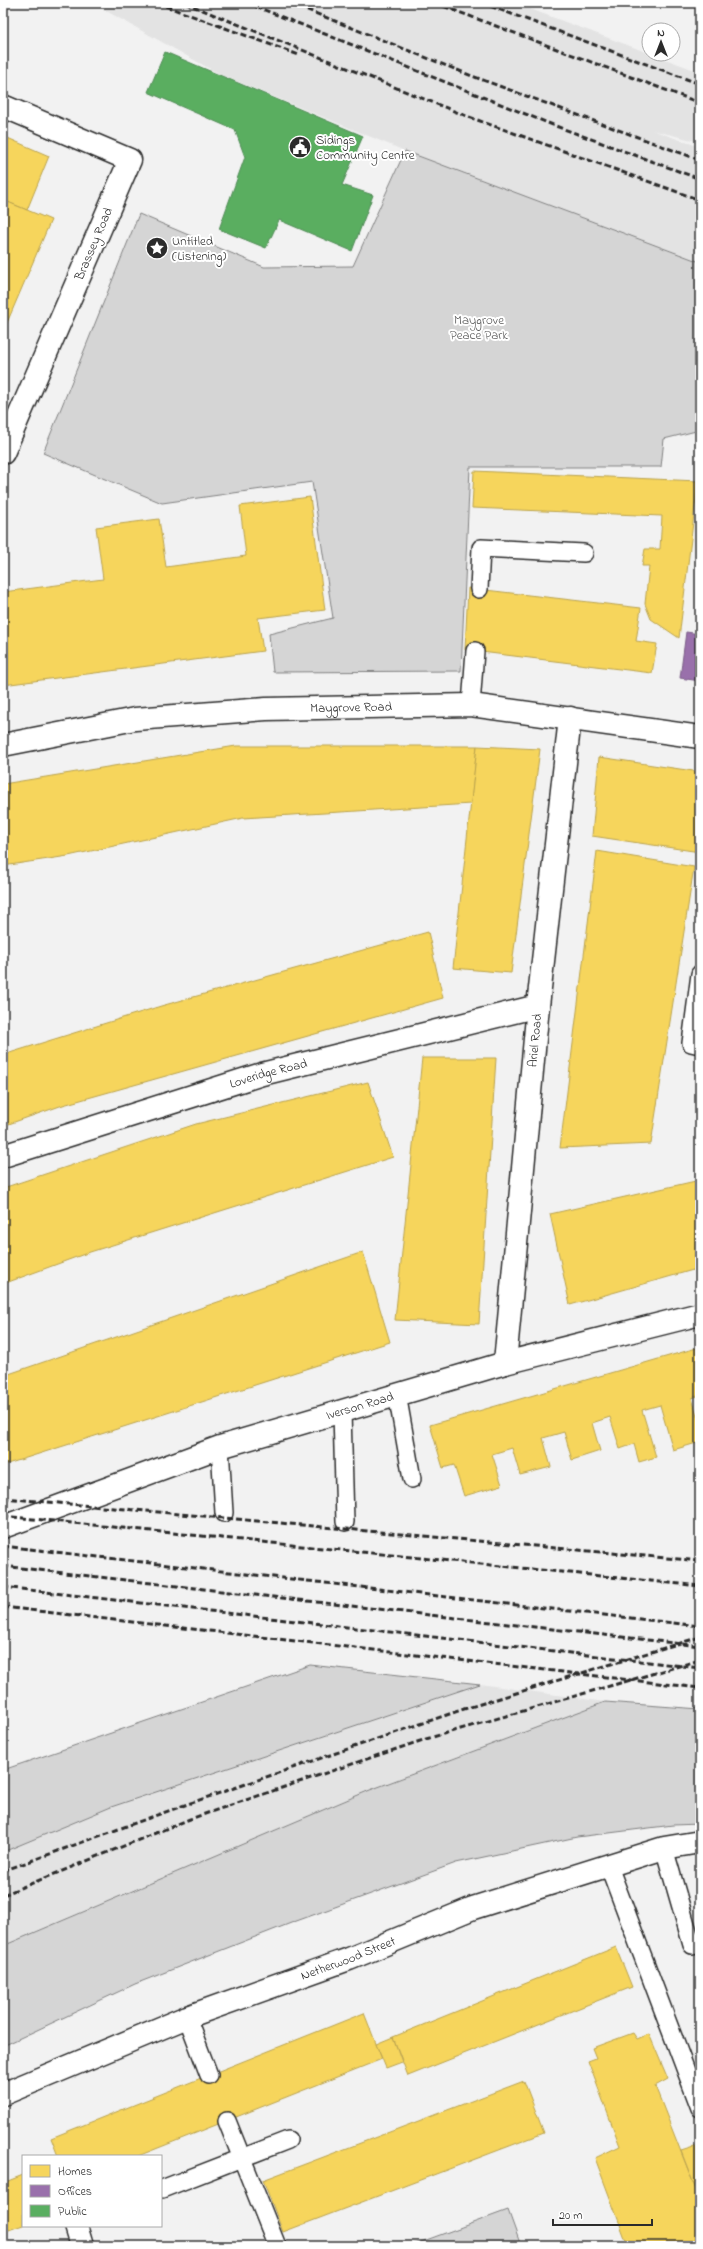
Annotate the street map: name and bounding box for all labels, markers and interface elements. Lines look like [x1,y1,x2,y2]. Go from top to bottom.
north arrow [641,22,681,62]
text: N [657,25,665,41]
place label: Sidings Community Centre [316,131,415,166]
public building icon: Sidings Community Centre [287,134,313,160]
street label: Brassey Road [70,204,119,285]
place label: Untitled (Listening) [172,232,226,267]
place icon: Untitled (Listening) [144,235,170,261]
park label: Maygrove Peace Park [450,311,508,345]
street label: Maygrove Road [310,697,393,718]
street label: Ariel Road [523,1012,547,1068]
street label: Loveridge Road [227,1054,310,1093]
street label: Iverson Road [324,1387,397,1425]
street label: Netherwood Street [298,1931,399,1985]
legend [22,2155,162,2227]
text: Homes [58,2163,92,2181]
text: Offices [58,2183,92,2201]
scale bar [553,2201,652,2227]
text: Public [58,2203,87,2221]
text: 20 m [559,2207,582,2225]

